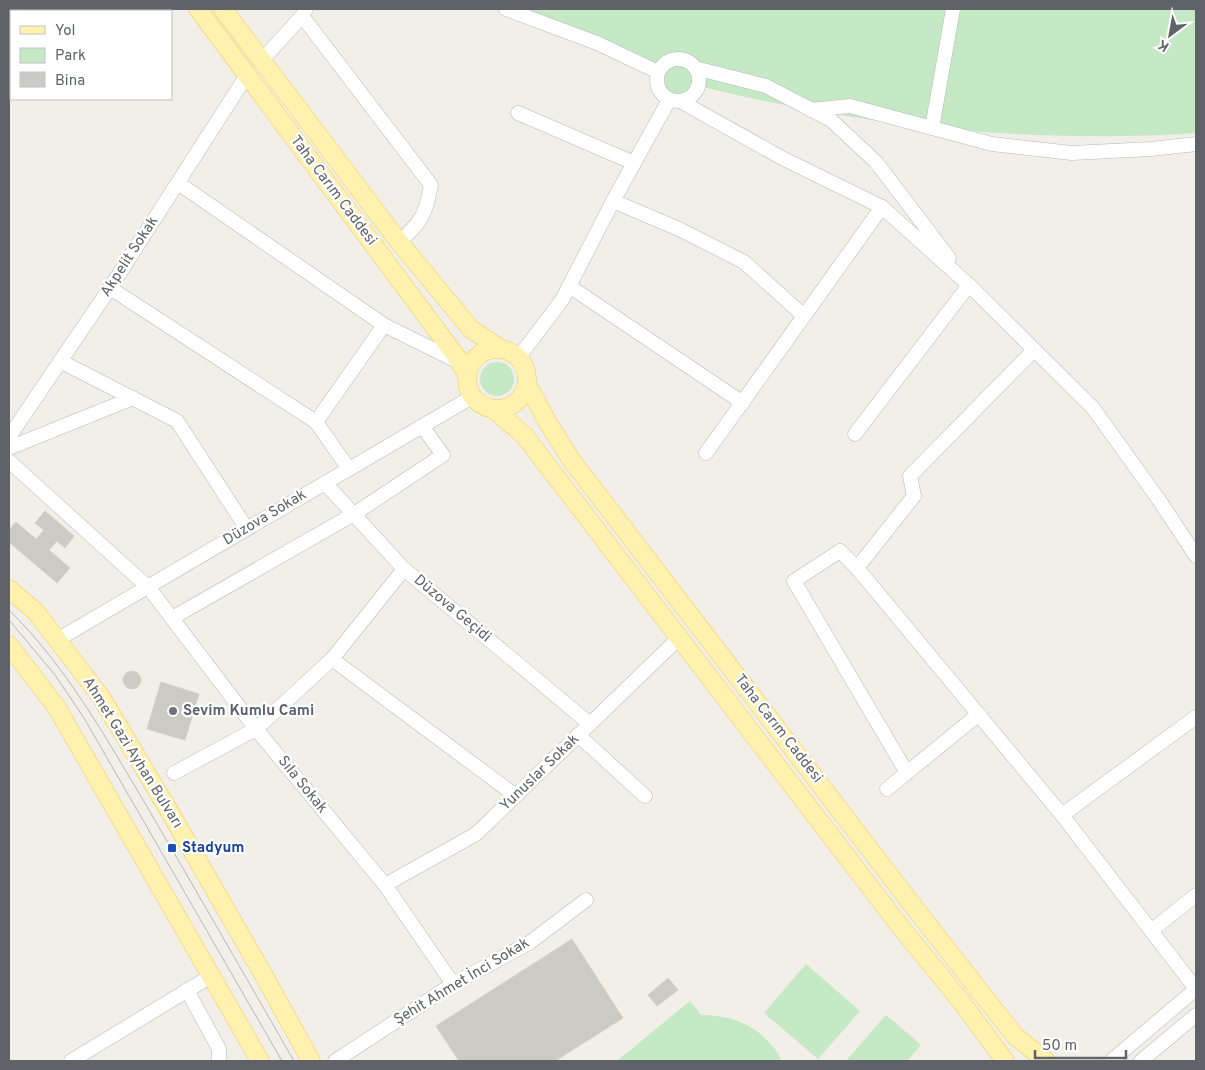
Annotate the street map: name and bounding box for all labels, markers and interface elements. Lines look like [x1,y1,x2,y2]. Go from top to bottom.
legend [10,10,172,100]
north arrow [1145,10,1195,60]
text: Yol [55,22,76,41]
text: K [1155,35,1173,55]
text: Park [55,47,86,66]
text: Bina [55,72,85,91]
street label: Taha Carım Caddesi [285,132,381,250]
street label: Akpelit Sokak [97,213,163,301]
street label: Düzova Sokak [220,486,310,550]
street label: Düzova Geçidi [409,571,495,647]
street label: Taha Carım Caddesi [730,671,826,787]
street label: Ahmet Gazi Ayhan Bulvarı [78,674,186,832]
place label: Sevim Kumlu Cami [183,702,314,721]
marker: Sevim Kumlu Cami [167,705,179,717]
street label: Yunuslar Sokak [496,730,584,816]
street label: Sıla Sokak [273,752,331,818]
place label: Stadyum [182,839,245,858]
marker: Stadyum [166,842,178,854]
street label: Şehit Ahmet İnci Sokak [390,933,533,1030]
scale bar [1035,1028,1126,1060]
text: 50 m [1042,1037,1077,1056]

